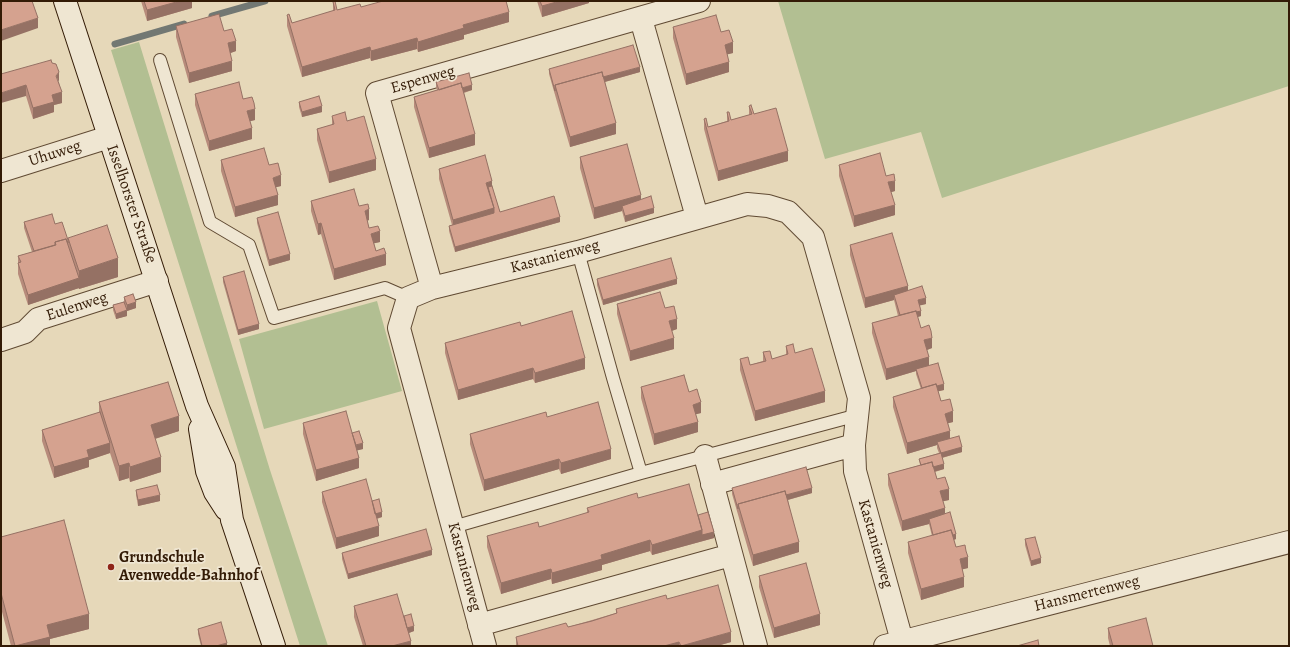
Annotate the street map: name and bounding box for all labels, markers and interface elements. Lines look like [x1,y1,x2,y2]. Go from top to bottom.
street label: Espenweg [389,62,457,98]
street label: Uhuweg [26,137,84,171]
street label: Isselhorster Straße [102,142,160,266]
street label: Kastanienweg [508,236,602,278]
street label: Eulenweg [44,288,110,326]
street label: Kastanienweg [853,497,897,591]
street label: Kastanienweg [443,520,485,614]
place label: Grundschule Avenwedde-Bahnhof [119,548,259,586]
marker: Grundschule Avenwedde-Bahnhof [106,562,116,572]
street label: Hansmertenweg [1032,572,1142,616]

